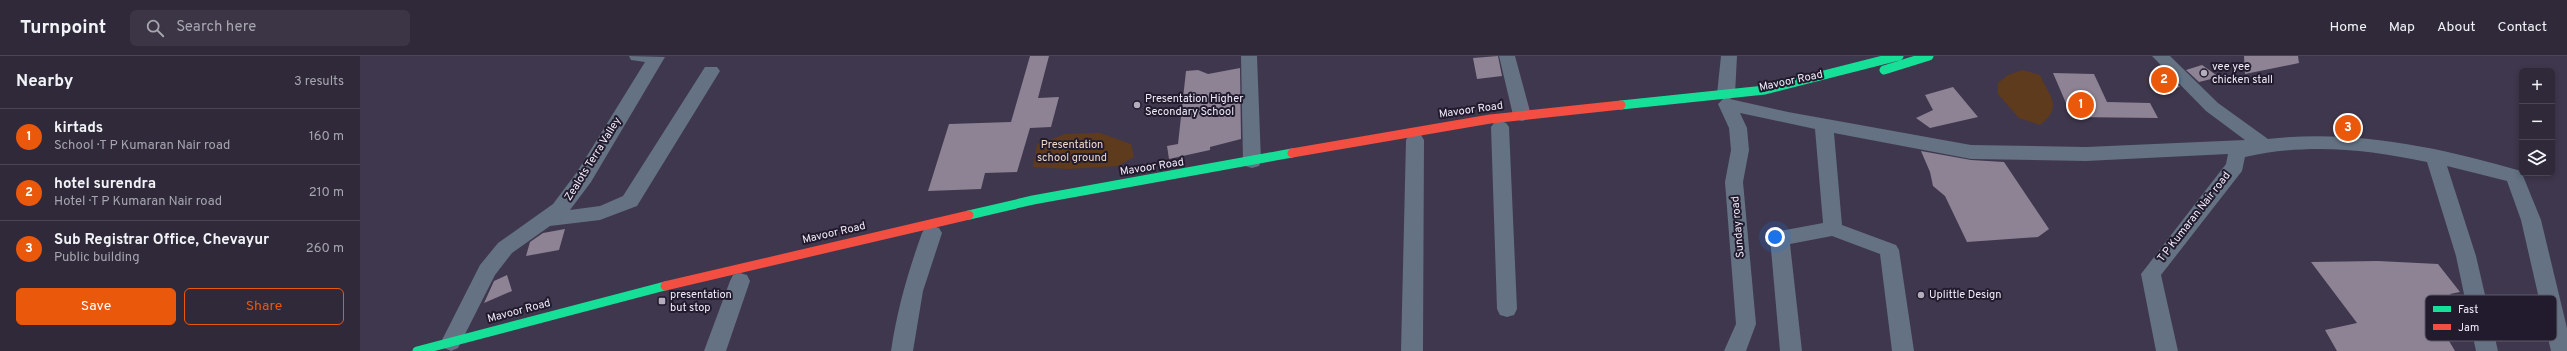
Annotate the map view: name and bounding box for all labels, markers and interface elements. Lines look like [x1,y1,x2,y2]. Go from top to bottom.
search box [130,10,410,46]
text: Turnpoint [20,16,106,40]
icon: search [144,17,166,39]
text: Search here [176,18,256,37]
text: Home [2330,19,2367,36]
text: Map [2389,19,2415,36]
text: About [2437,19,2476,36]
text: Contact [2498,19,2547,36]
place label: vee yee chicken stall [2212,60,2273,87]
pin: 2 [2151,65,2177,95]
street label: Mavoor Road [1758,67,1824,95]
marker: vee yee chicken stall [2199,68,2209,78]
map controls [2519,68,2555,176]
button: + [2519,68,2555,104]
text: Nearby [16,71,73,93]
text: 3 results [294,74,344,90]
pin: 1 [2068,90,2094,120]
place label: Presentation Higher Secondary School [1145,92,1244,119]
street label: Mavoor Road [1438,99,1504,121]
marker: Presentation Higher Secondary School [1132,100,1142,110]
button: − [2519,104,2555,140]
pin: 3 [2335,113,2361,143]
street label: Zealots Terra Valley [562,114,624,203]
text: kirtads [54,119,103,138]
text: 1 [26,129,32,145]
text: 160 m [309,129,344,145]
text: School · T P Kumaran Nair road [54,138,230,154]
park label: Presentation school ground [1037,138,1107,165]
button: layers [2519,140,2555,176]
street label: Mavoor Road [1119,155,1185,179]
street label: T P Kumaran Nair road [2154,169,2234,265]
text: hotel surendra [54,175,156,194]
text: 2 [25,185,33,201]
text: 210 m [309,185,344,201]
text: Hotel · T P Kumaran Nair road [54,194,222,210]
street label: Sunday road [1728,196,1748,258]
street label: Mavoor Road [801,219,867,247]
your location [1765,227,1785,247]
text: Sub Registrar Office, Chevayur [54,231,269,250]
text: 3 [25,241,33,257]
text: 260 m [306,241,344,257]
text: Public building [54,250,140,266]
button: Save [16,288,176,325]
button: Share [184,288,344,325]
place label: presentation but stop [670,288,732,315]
place label: Uplittle Design [1929,288,2001,302]
marker: Uplittle Design [1916,290,1926,300]
legend [2425,295,2557,341]
street label: Mavoor Road [486,296,552,326]
marker: presentation but stop [657,296,667,306]
text: Fast [2458,303,2478,317]
text: Jam [2458,321,2479,335]

